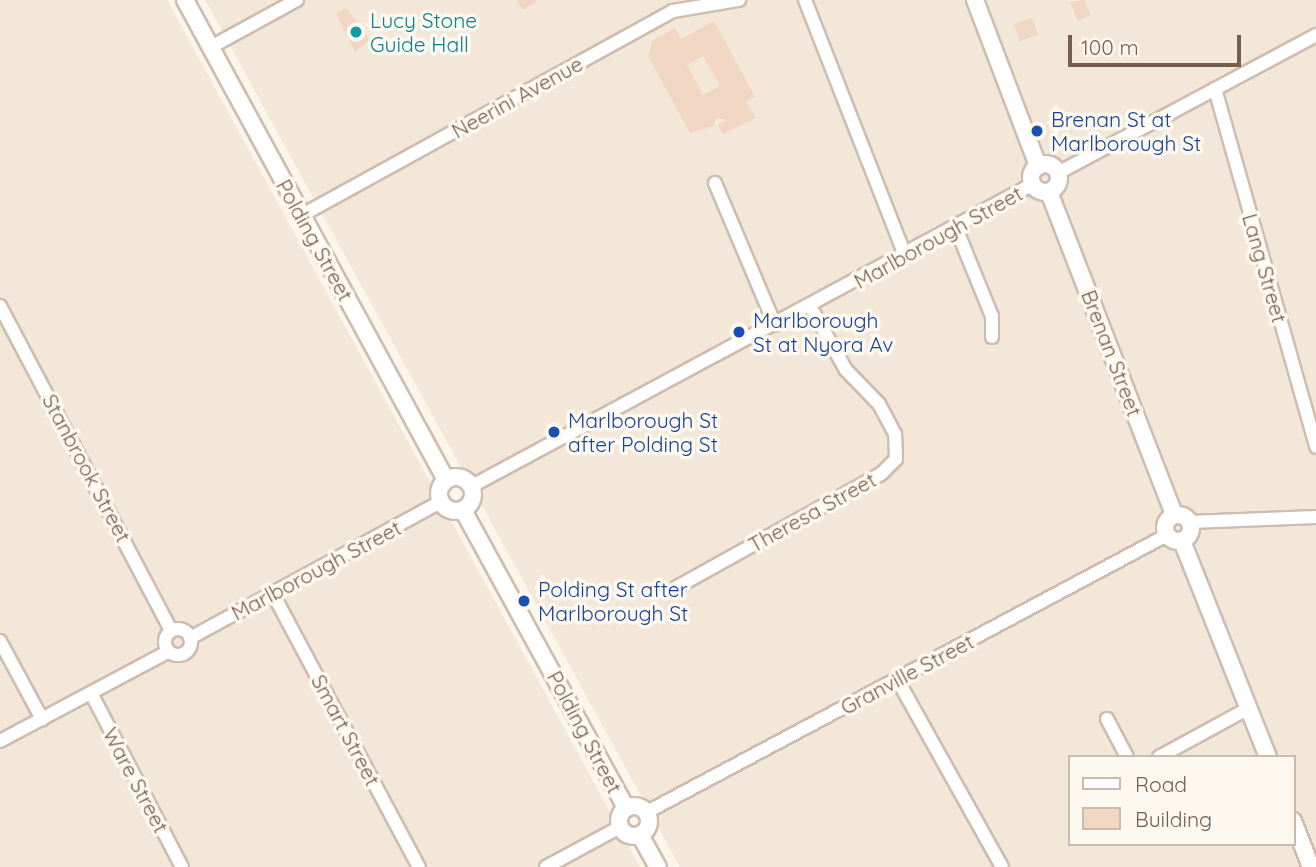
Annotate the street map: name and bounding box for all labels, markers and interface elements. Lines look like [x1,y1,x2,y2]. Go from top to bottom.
place label: Lucy Stone Guide Hall [370,7,477,57]
scale bar [1071,21,1244,65]
marker: Lucy Stone Guide Hall [348,24,364,40]
text: 100 m [1081,34,1139,60]
street label: Neerini Avenue [447,51,587,143]
place label: Brenan St at Marlborough St [1051,106,1201,156]
marker: Brenan St at Marlborough St [1029,123,1045,139]
street label: Polding Street [271,175,359,305]
street label: Marlborough Street [849,180,1027,294]
street label: Lang Street [1237,211,1293,325]
street label: Brenan Street [1076,286,1148,420]
place label: Marlborough St at Nyora Av [753,307,893,357]
marker: Marlborough St at Nyora Av [731,324,747,340]
street label: Stanbrook Street [37,390,137,546]
place label: Marlborough St after Polding St [568,407,718,457]
marker: Marlborough St after Polding St [546,424,562,440]
street label: Theresa Street [744,467,880,557]
street label: Marlborough Street [227,515,405,625]
place label: Polding St after Marlborough St [538,576,688,626]
marker: Polding St after Marlborough St [516,593,532,609]
street label: Granville Street [836,628,978,720]
street label: Polding Street [542,666,628,798]
street label: Smart Street [306,670,386,790]
street label: Ware Street [98,723,174,837]
legend [1068,755,1295,846]
text: Road [1135,771,1187,797]
text: Building [1135,806,1212,832]

